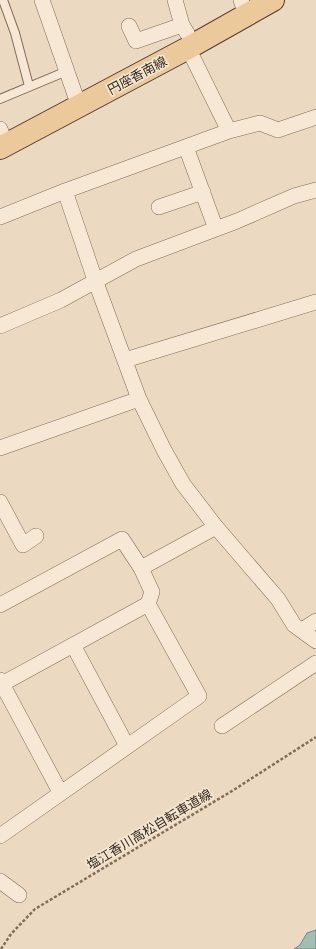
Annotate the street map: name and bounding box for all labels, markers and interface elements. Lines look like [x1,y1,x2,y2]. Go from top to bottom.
street label: 円座香南線 [104,52,170,98]
street label: 塩江香川高松自転車道線 [83,784,215,874]

